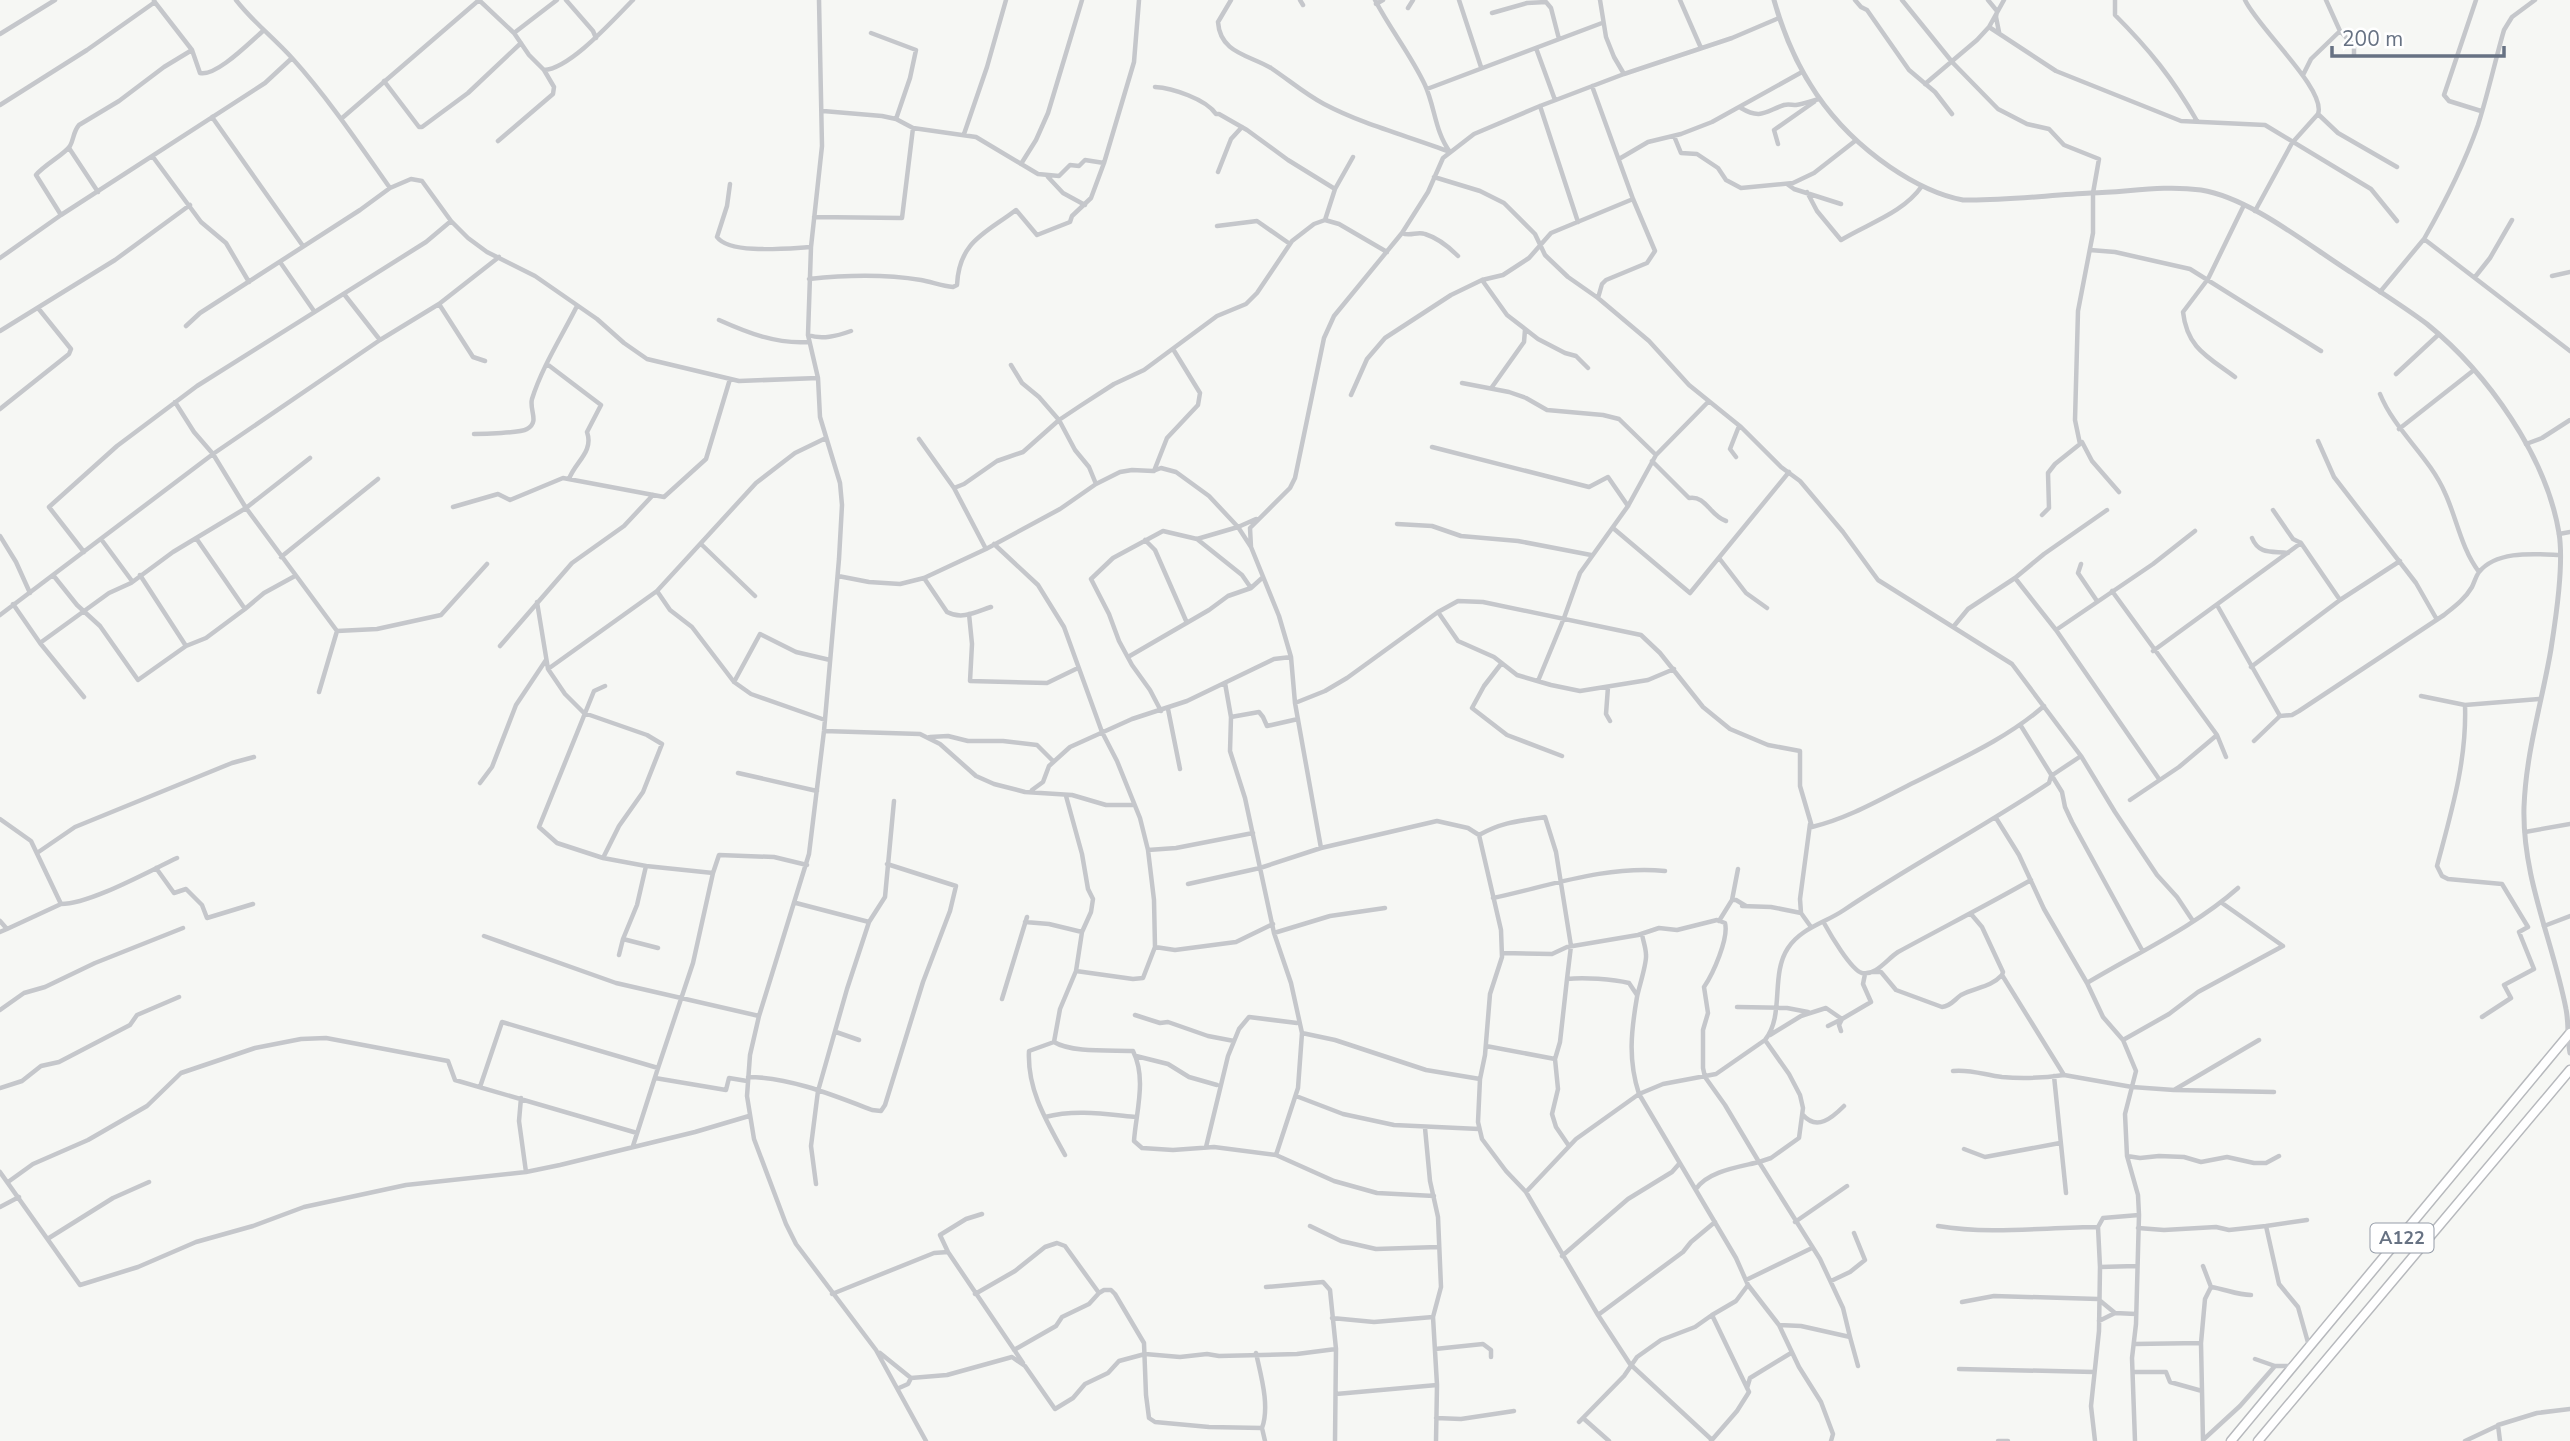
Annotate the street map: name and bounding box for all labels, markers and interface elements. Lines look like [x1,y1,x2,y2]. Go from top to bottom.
scale bar [2332,14,2504,58]
text: 200 m [2342,25,2403,53]
road number: A122 [2370,1224,2434,1252]

